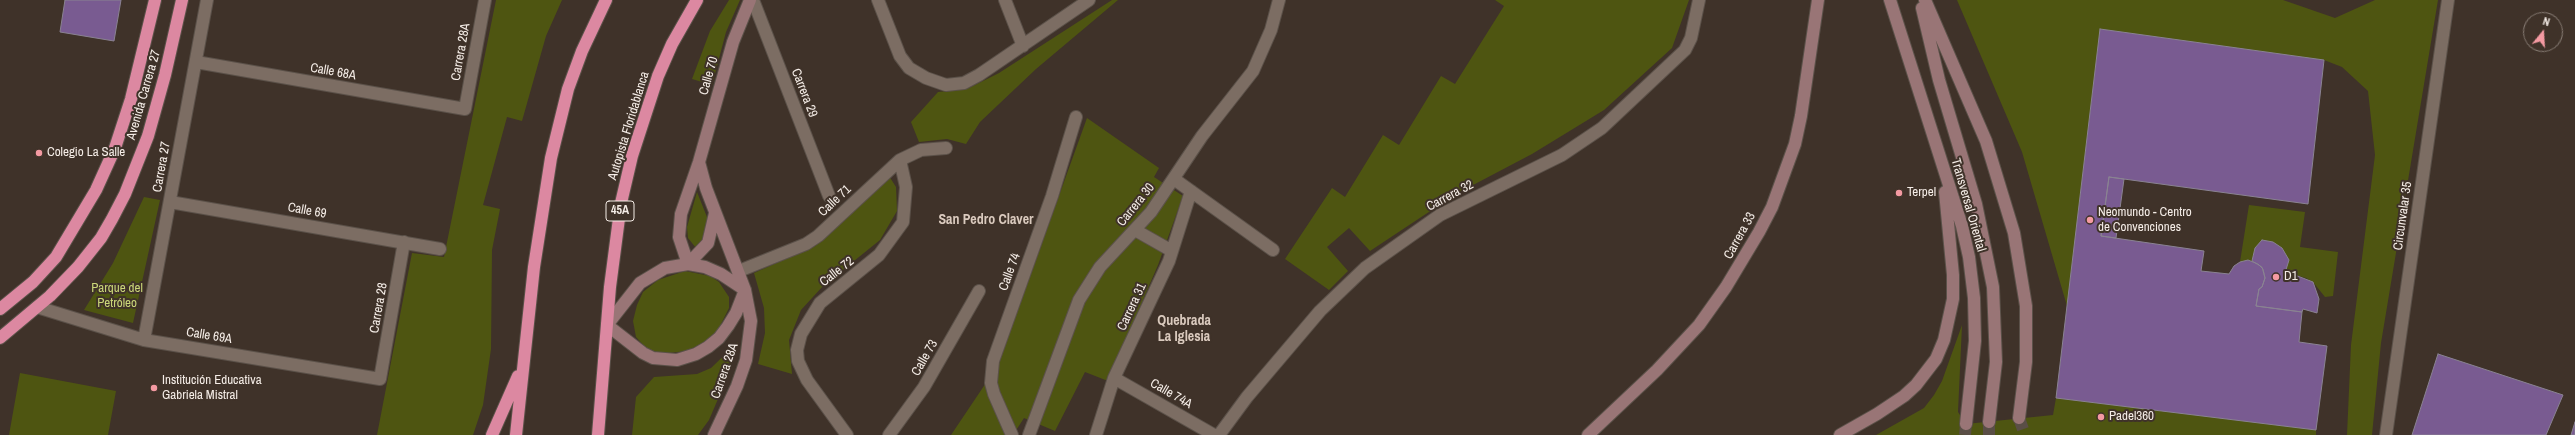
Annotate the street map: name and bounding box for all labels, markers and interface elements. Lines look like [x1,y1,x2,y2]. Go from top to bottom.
north arrow [2523,12,2563,52]
text: N [2541,14,2552,29]
street label: Carrera 28A [448,22,474,82]
street label: Avenida Carrera 27 [124,48,164,142]
street label: Calle 70 [696,55,722,97]
street label: Calle 68A [309,60,357,84]
street label: Carrera 29 [788,66,820,120]
street label: Autopista Floridablanca [605,70,653,182]
street label: Carrera 27 [150,141,174,193]
place label: Colegio La Salle [47,145,125,161]
marker: Colegio La Salle [34,148,44,158]
street label: Transversal Oriental [1947,157,1989,253]
street label: Carrera 32 [1424,177,1476,215]
street label: Carrera 30 [1114,180,1158,230]
street label: Circunvalar 35 [2390,181,2416,251]
street label: Calle 71 [815,182,855,220]
place label: Terpel [1907,185,1936,201]
marker: Terpel [1894,188,1904,198]
street label: Calle 69 [286,200,328,222]
road number: 45A [606,201,634,221]
place label: Neomundo - Centro de Convenciones [2098,205,2192,236]
street label: Carrera 33 [1721,210,1759,262]
district label: San Pedro Claver [938,212,1034,228]
marker: Neomundo - Centro de Convenciones [2085,215,2095,225]
street label: Calle 74 [996,251,1024,293]
street label: Calle 72 [817,254,857,290]
place label: D1 [2284,269,2298,285]
marker: D1 [2271,272,2281,282]
park label: Parque del Petróleo [91,281,143,312]
street label: Carrera 31 [1114,281,1150,333]
street label: Carrera 28 [367,282,391,334]
district label: Quebrada La Iglesia [1157,313,1211,346]
street label: Calle 69A [185,325,233,347]
street label: Calle 73 [908,337,942,379]
street label: Carrera 28A [708,341,742,401]
place label: Institución Educativa Gabriela Mistral [162,373,262,404]
street label: Calle 74A [1147,376,1195,412]
marker: Institución Educativa Gabriela Mistral [149,383,159,393]
place label: Padel360 [2109,409,2154,425]
marker: Padel360 [2096,412,2106,422]

